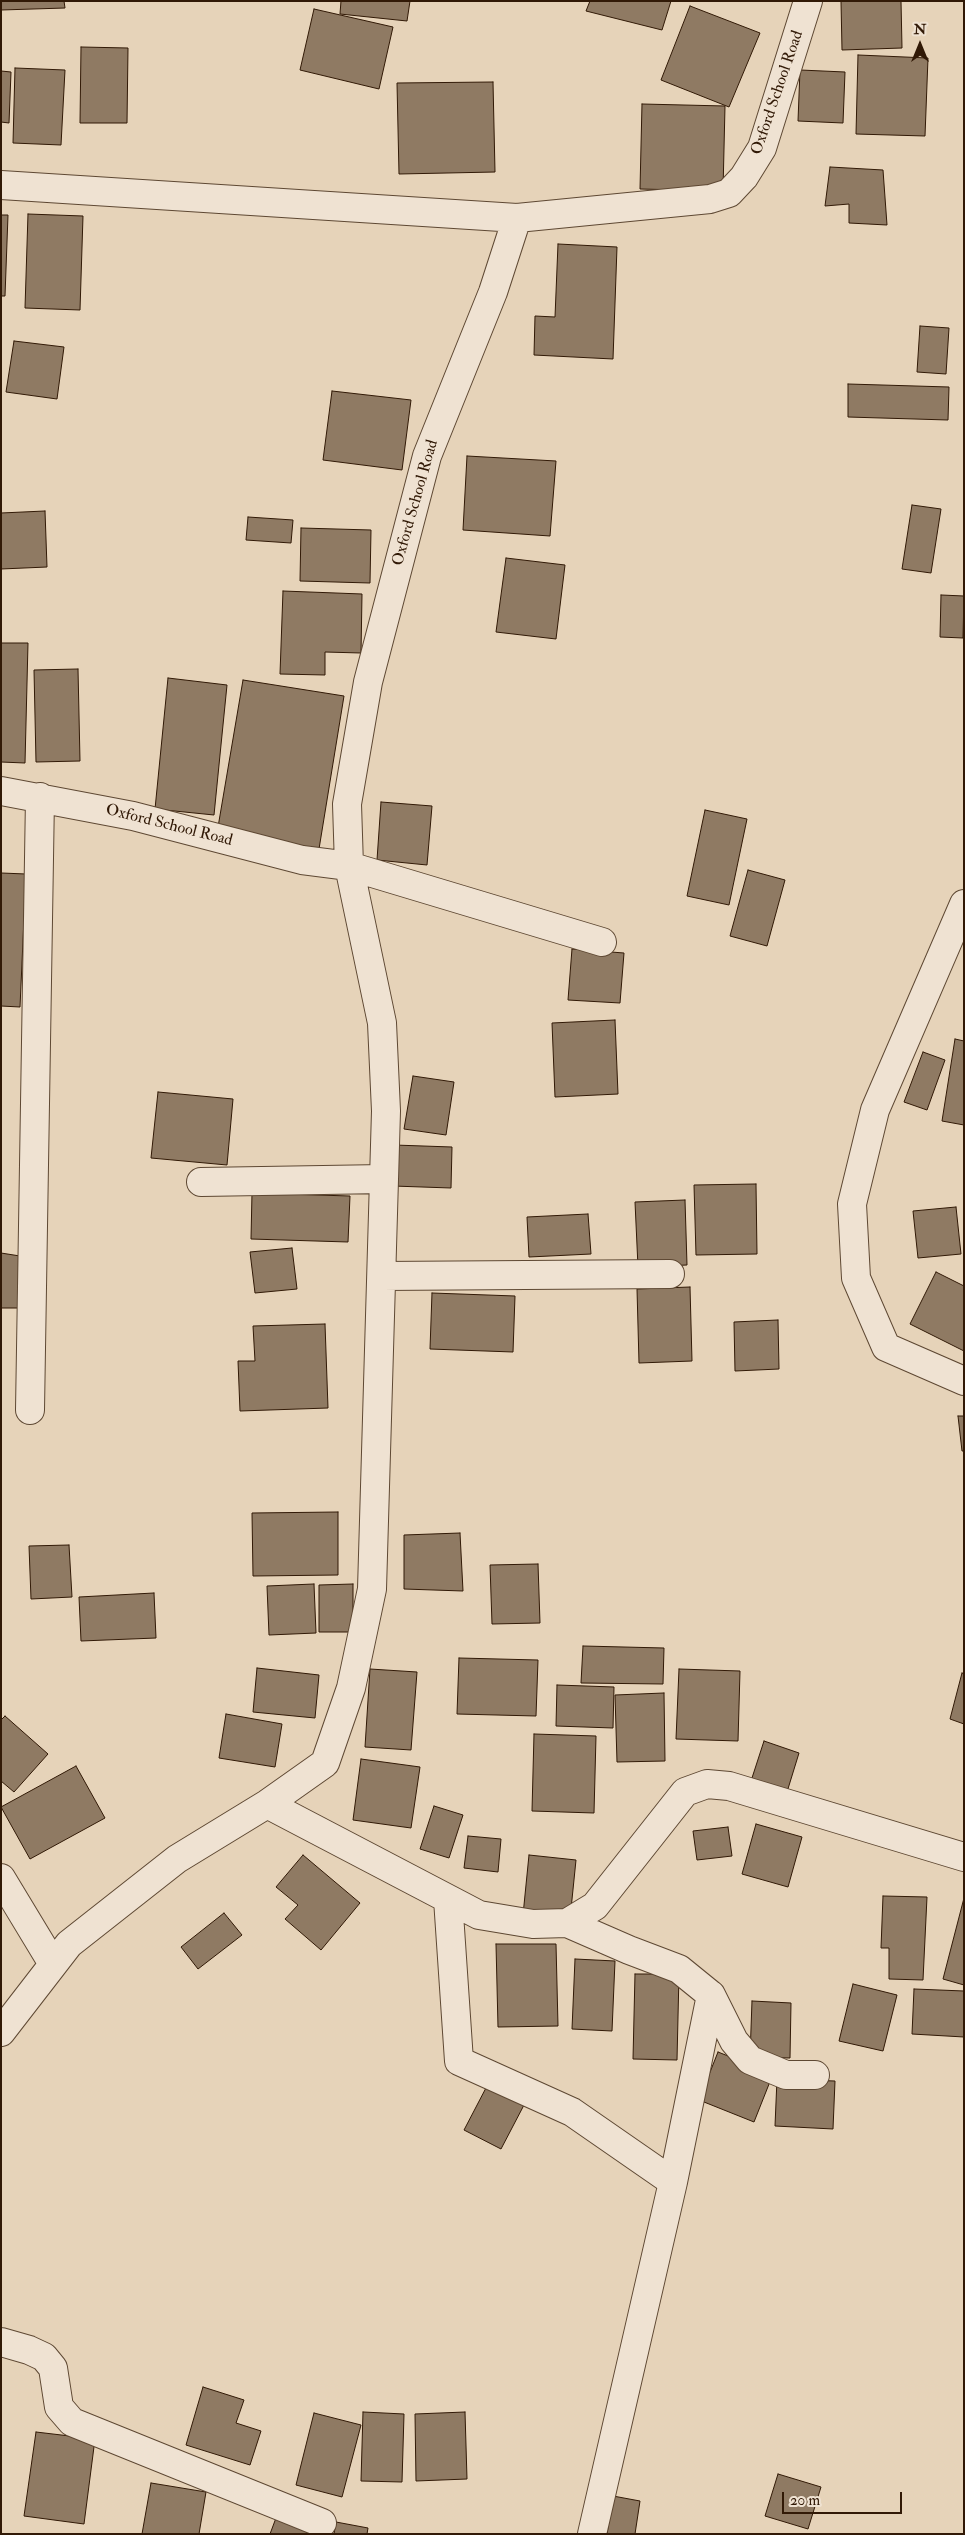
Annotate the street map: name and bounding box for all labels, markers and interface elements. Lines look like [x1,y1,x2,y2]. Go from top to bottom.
north arrow [895,20,945,70]
text: N [914,21,926,38]
street label: Oxford School Road [748,28,808,158]
street label: Oxford School Road [389,438,443,568]
street label: Oxford School Road [104,801,234,851]
scale bar [785,2482,905,2514]
text: 20 m [790,2491,820,2510]

